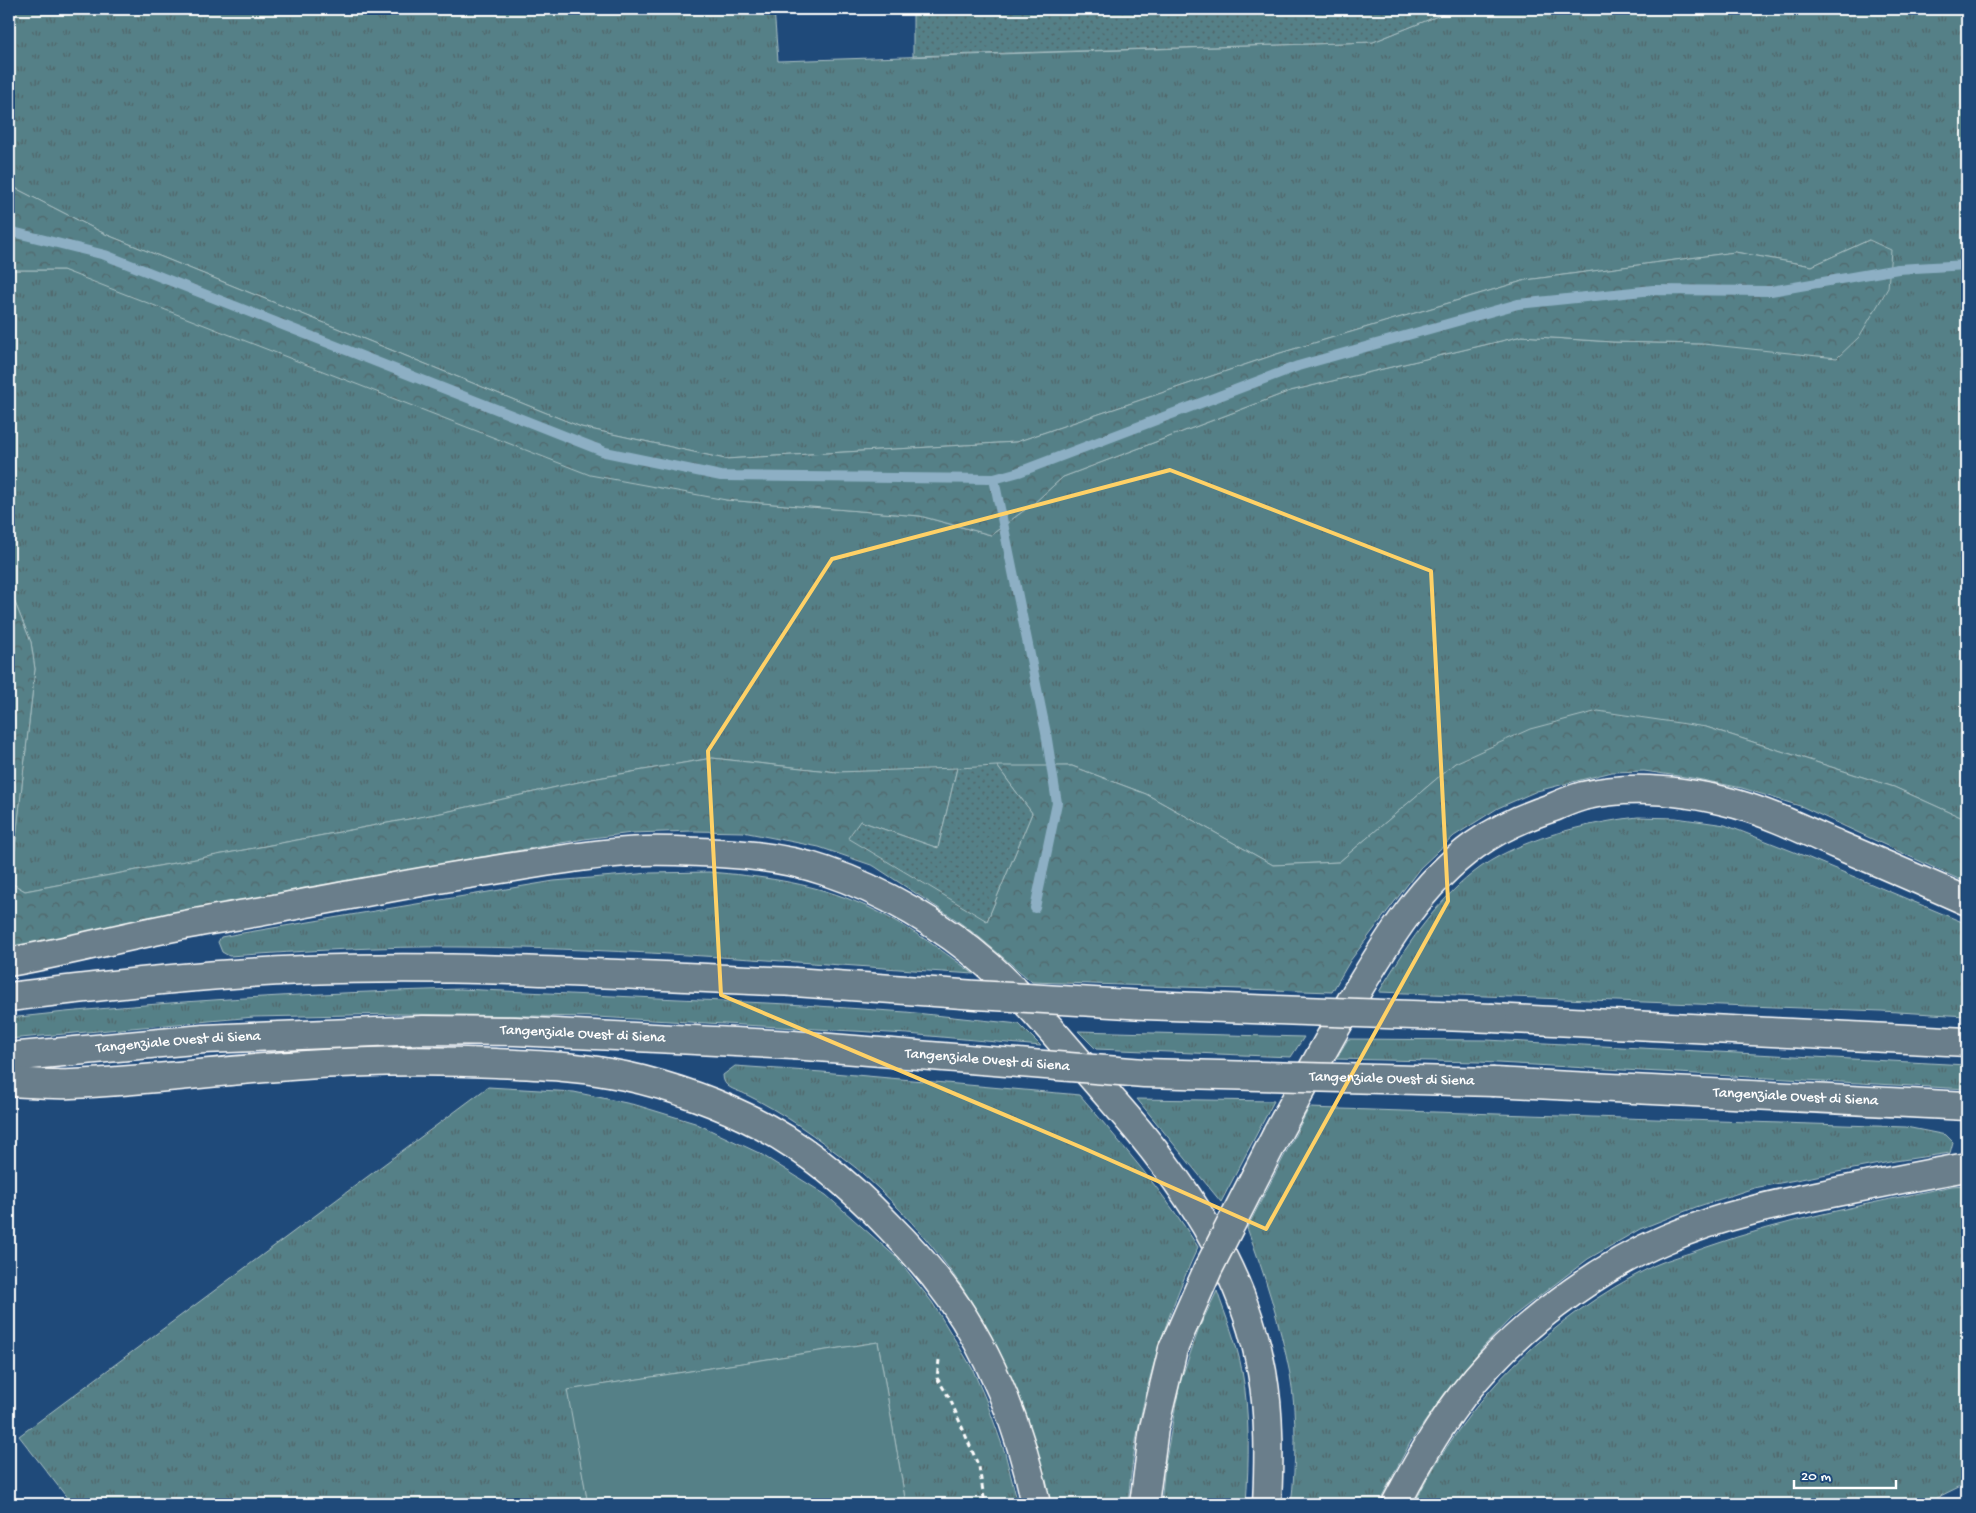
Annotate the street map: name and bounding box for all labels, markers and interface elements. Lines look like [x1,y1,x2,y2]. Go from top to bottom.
street label: Tangenziale Ovest di Siena [499,1022,667,1048]
street label: Tangenziale Ovest di Siena [94,1028,262,1058]
street label: Tangenziale Ovest di Siena [903,1045,1071,1076]
street label: Tangenziale Ovest di Siena [1308,1068,1475,1091]
street label: Tangenziale Ovest di Siena [1712,1084,1879,1111]
scale bar [1794,1458,1896,1490]
text: 20 m [1801,1468,1831,1486]

